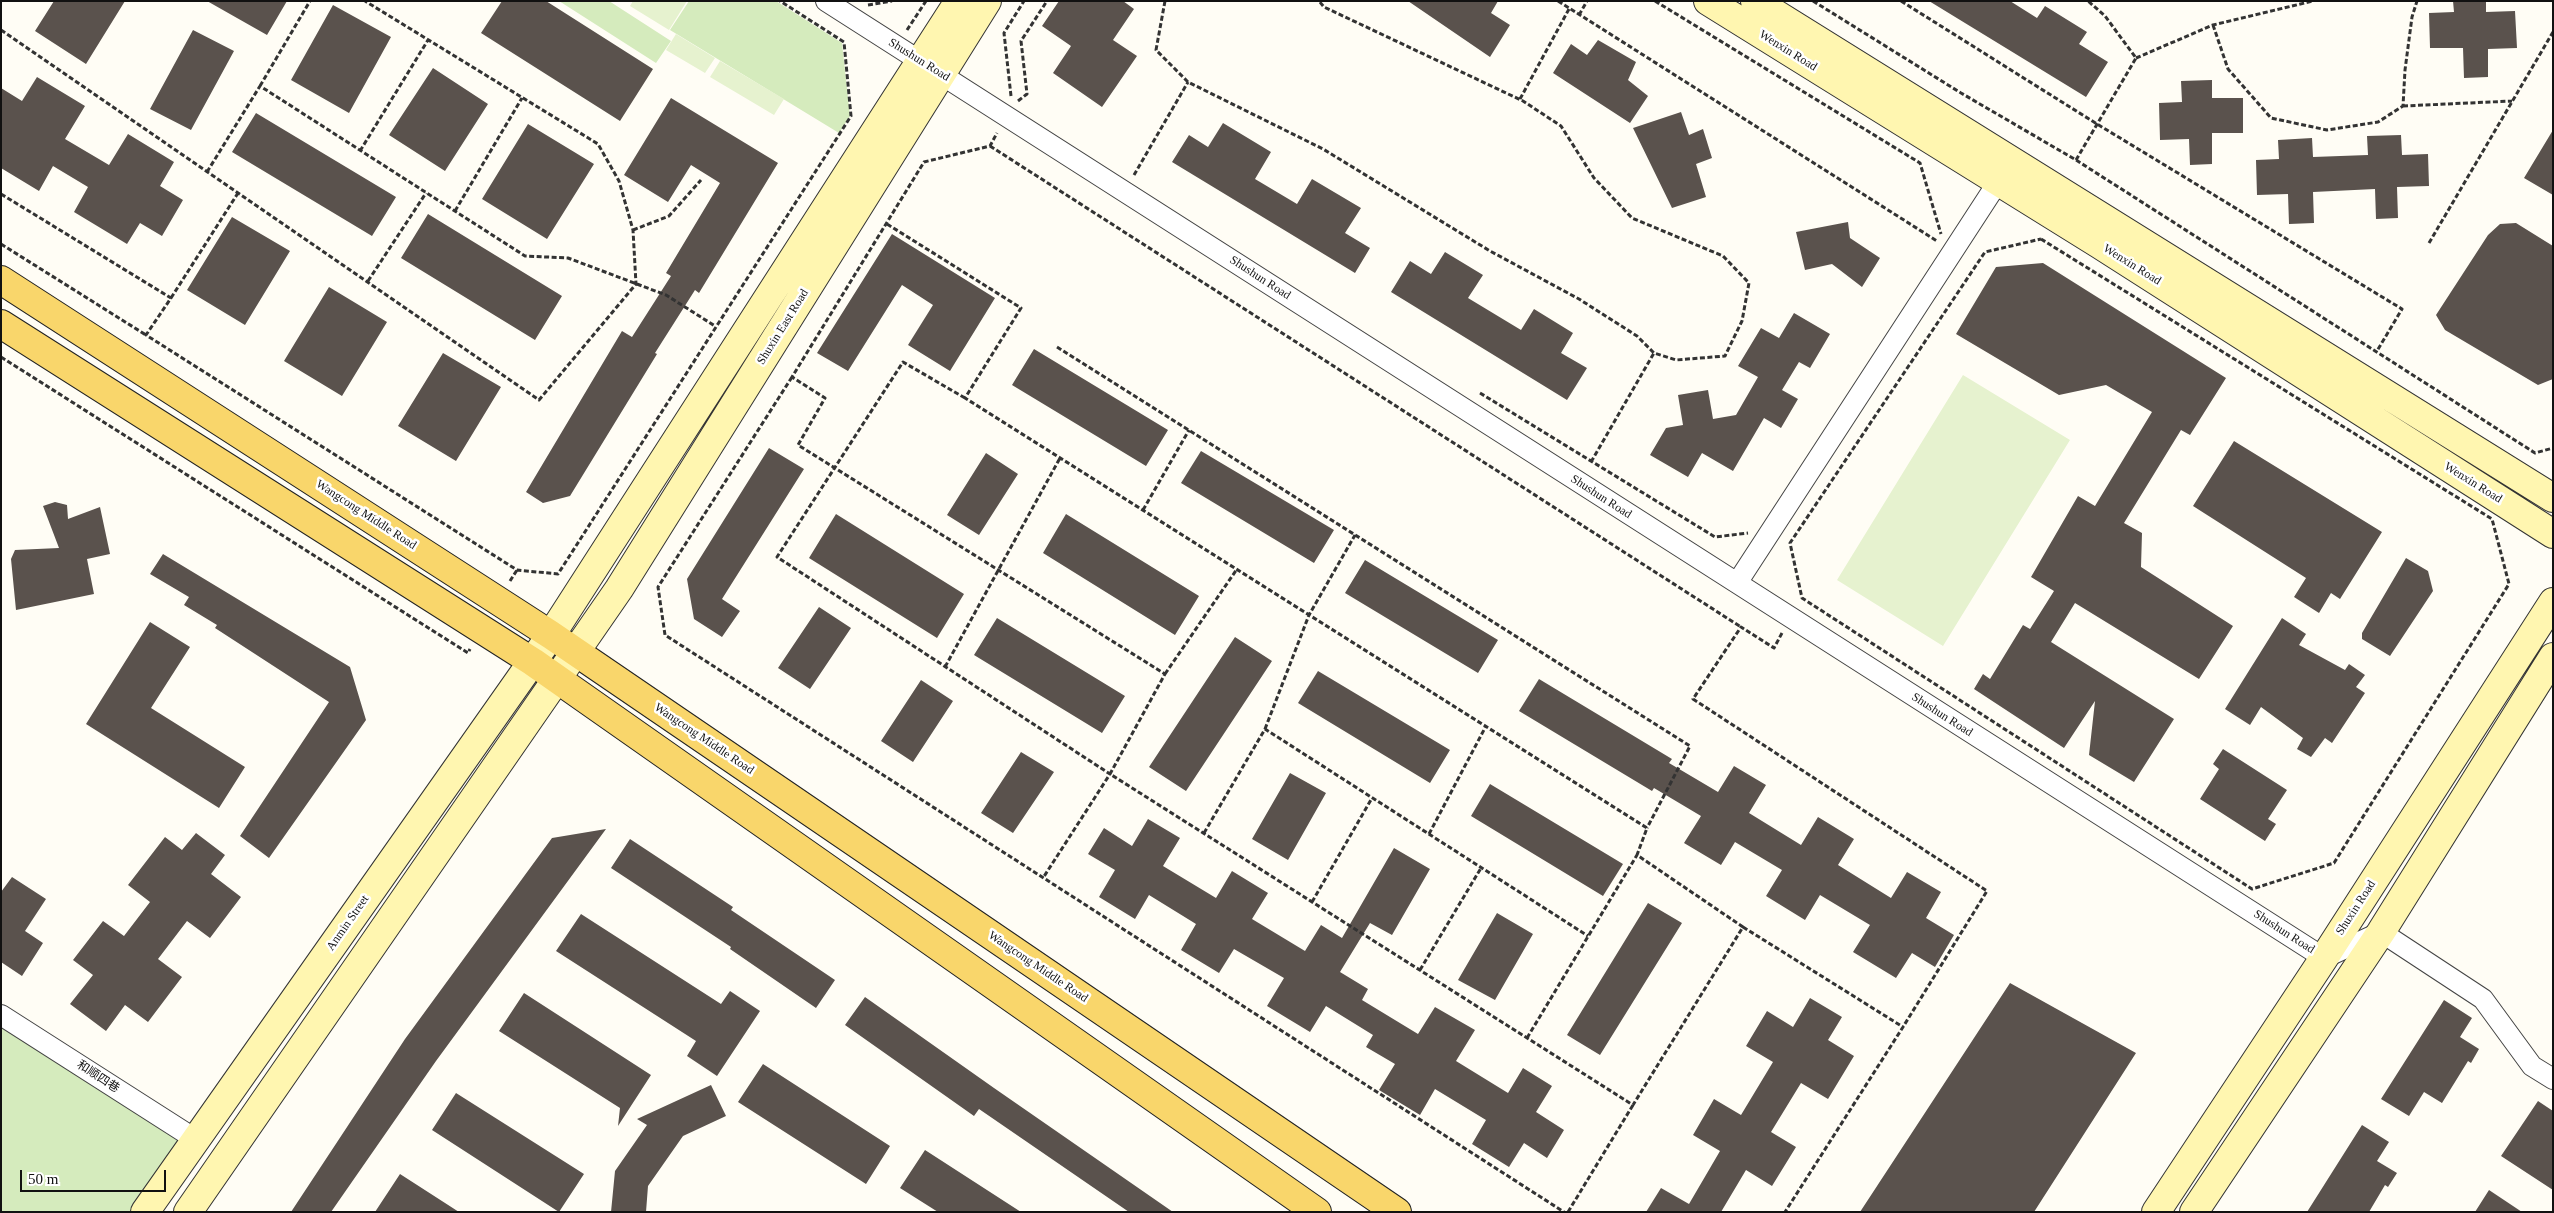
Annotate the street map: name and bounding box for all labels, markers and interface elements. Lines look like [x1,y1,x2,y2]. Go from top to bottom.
street label: Wenxin Road [1756,28,1820,74]
street label: Shushun Road [886,35,952,85]
street label: Wenxin Road [2100,242,2164,288]
street label: Shushun Road [1227,253,1293,303]
street label: Shuxin East Road [754,287,812,367]
street label: Wenxin Road [2441,460,2505,506]
street label: Shushun Road [1568,472,1634,522]
street label: Wangcong Middle Road [313,477,419,553]
street label: Shushun Road [1909,690,1975,740]
street label: Wangcong Middle Road [651,700,757,778]
street label: Shuxin Road [2333,878,2379,938]
street label: Anmin Street [324,893,372,953]
street label: Shushun Road [2251,907,2317,957]
street label: Wangcong Middle Road [985,928,1091,1006]
street label: 和顺四巷 [74,1058,122,1096]
scale bar [22,1160,169,1192]
text: 50 m [28,1171,58,1187]

